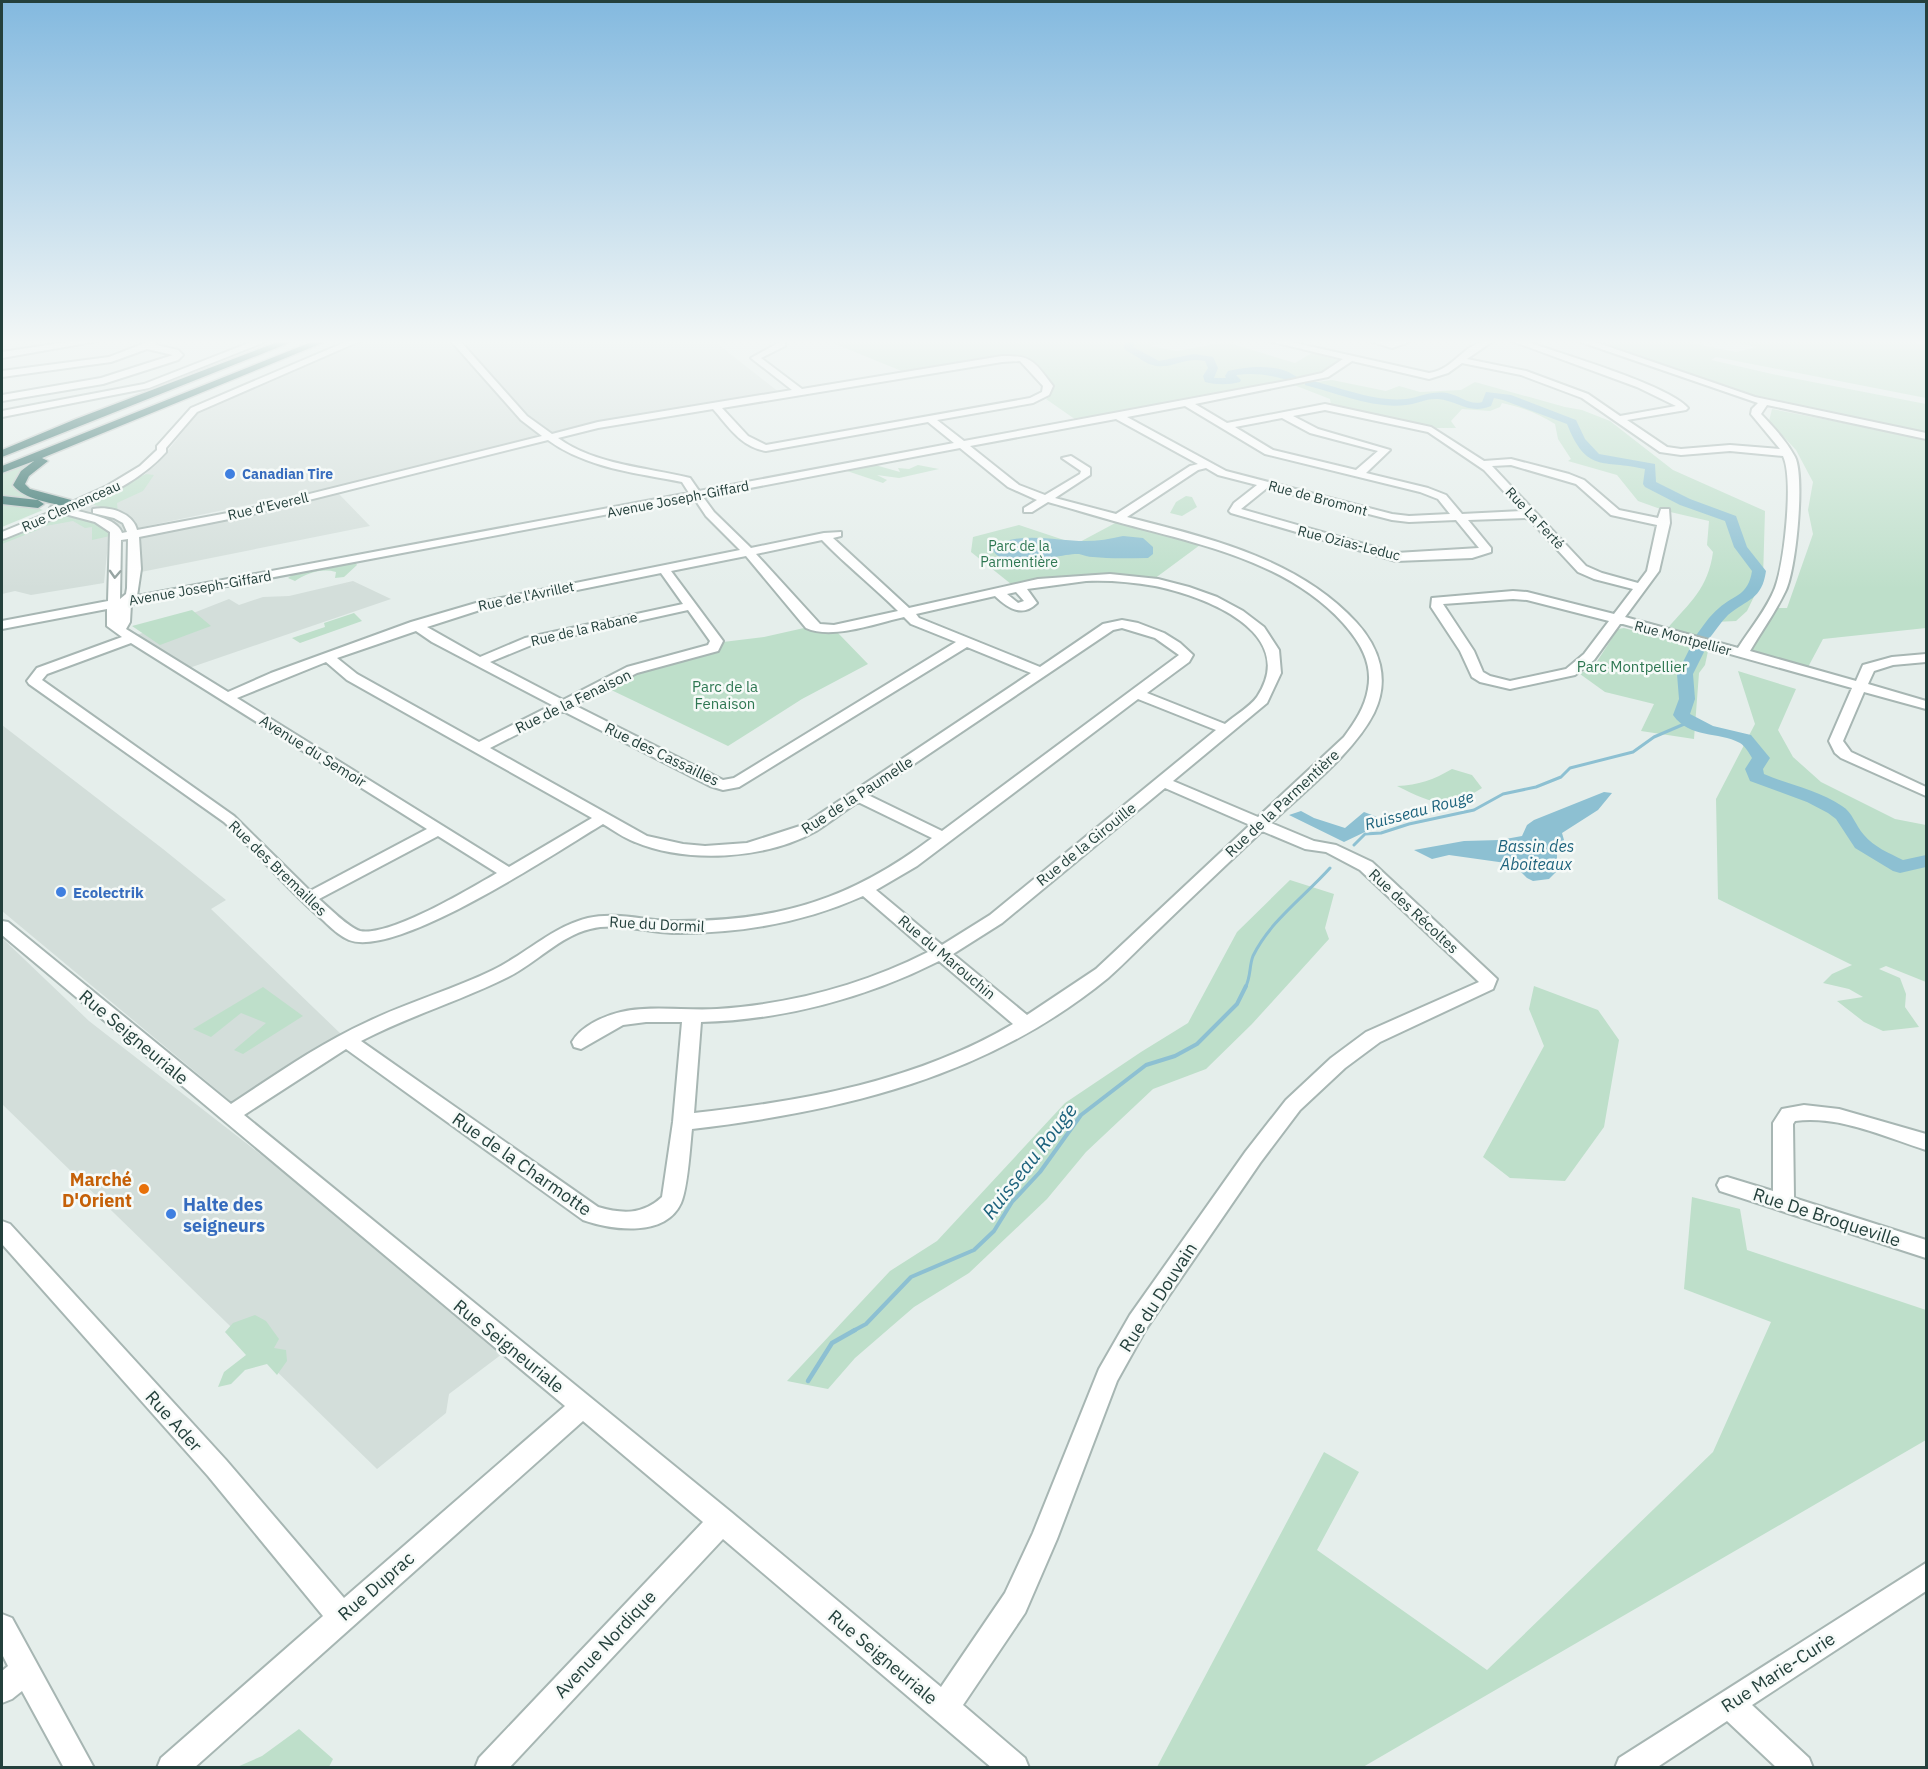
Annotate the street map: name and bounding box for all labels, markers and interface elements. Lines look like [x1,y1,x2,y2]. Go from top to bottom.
place label: Canadian Tire [242,465,333,483]
marker: Canadian Tire [223,467,237,481]
street label: Rue Clemenceau [19,476,123,536]
street label: Avenue Joseph-Giffard [605,476,751,522]
street label: Rue de Bromont [1266,476,1370,520]
street label: Rue La Ferté [1502,483,1569,553]
street label: Rue d'Everell [226,488,310,524]
street label: Rue Ozias-Leduc [1296,522,1402,564]
park label: Parc de la Parmentière [980,537,1058,571]
street label: Avenue Joseph-Giffard [127,567,273,609]
one-way arrow [108,570,121,579]
street label: Rue de l'Avrillet [476,577,576,615]
street label: Rue de la Rabane [529,608,639,650]
street label: Rue Montpellier [1633,616,1733,660]
park label: Parc Montpellier [1577,657,1688,676]
street label: Rue de la Fenaison [512,665,634,737]
park label: Parc de la Fenaison [692,677,758,713]
street label: Avenue du Semoir [256,711,370,792]
street label: Rue des Cassailles [602,718,722,790]
street label: Rue de la Parmentière [1221,745,1343,861]
street label: Rue de la Paumelle [798,752,916,838]
water label: Ruisseau Rouge [1362,786,1476,834]
street label: Rue de la Girouille [1032,798,1140,890]
street label: Rue des Bremailles [225,816,331,920]
water label: Bassin des Aboiteaux [1498,836,1574,874]
street label: Rue des Récoltes [1365,865,1463,957]
place label: Ecolectrik [73,883,144,902]
marker: Ecolectrik [54,885,68,899]
street label: Rue du Marouchin [894,911,1000,1003]
street label: Rue du Dormil [609,912,705,936]
street label: Rue Seigneuriale [74,984,194,1090]
water label: Ruisseau Rouge [975,1098,1083,1224]
street label: Rue de la Charmotte [448,1107,596,1221]
place label: Marché D'Orient [62,1168,132,1212]
marker: Marché D'Orient [137,1182,151,1196]
street label: Rue De Broqueville [1750,1182,1904,1252]
place label: Halte des seigneurs [183,1193,265,1237]
marker: Halte des seigneurs [164,1207,178,1221]
street label: Rue du Douvain [1114,1238,1202,1356]
street label: Rue Seigneuriale [449,1294,569,1398]
street label: Rue Ader [141,1386,208,1457]
street label: Rue Duprac [333,1547,419,1625]
street label: Avenue Nordique [549,1585,661,1703]
street label: Rue Seigneuriale [823,1604,943,1710]
street label: Rue Marie-Curie [1717,1627,1839,1717]

